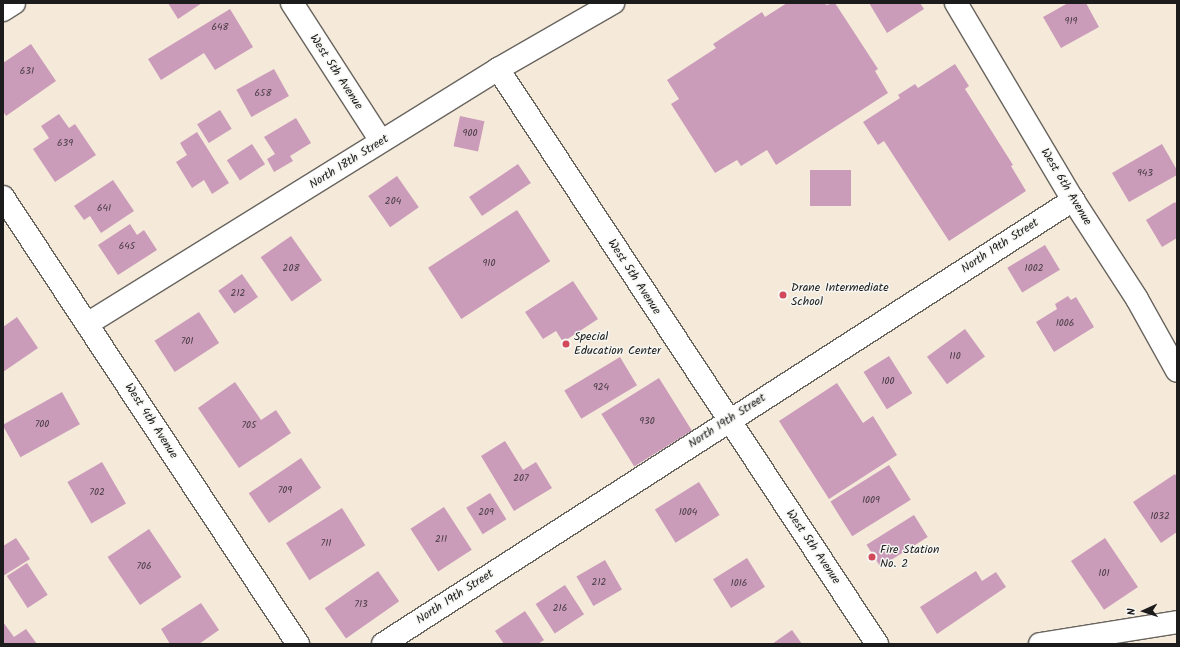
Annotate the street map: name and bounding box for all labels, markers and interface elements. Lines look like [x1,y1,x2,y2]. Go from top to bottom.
house number: 919 [1065,16,1077,28]
house number: 648 [211,22,229,34]
street label: West 5th Avenue [306,32,366,112]
house number: 631 [20,66,34,78]
house number: 658 [255,88,271,100]
house number: 900 [463,128,477,140]
street label: North 18th Street [307,132,391,192]
house number: 639 [57,138,73,150]
street label: West 6th Avenue [1037,146,1095,228]
house number: 943 [1137,168,1153,180]
house number: 204 [385,196,401,208]
house number: 641 [97,203,111,215]
street label: North 19th Street [959,216,1041,276]
street label: West 5th Avenue [604,237,664,317]
house number: 645 [119,241,135,253]
house number: 910 [482,258,496,270]
house number: 208 [283,263,299,275]
house number: 1002 [1025,263,1043,275]
place label: Drane Intermediate School [791,281,889,309]
house number: 212 [231,288,245,300]
marker: Drane Intermediate School [778,290,788,300]
house number: 1006 [1056,318,1074,330]
place label: Special Education Center [574,330,661,358]
house number: 701 [181,336,193,348]
marker: Special Education Center [561,339,571,349]
house number: 110 [949,351,961,363]
house number: 100 [881,376,895,388]
street label: West 4th Avenue [121,381,181,461]
house number: 924 [593,382,609,394]
street label: North 19th Street [686,391,768,451]
house number: 930 [639,416,655,428]
house number: 700 [35,419,49,431]
house number: 705 [242,420,256,432]
house number: 207 [513,473,529,485]
house number: 709 [278,485,292,497]
house number: 702 [89,487,105,499]
house number: 1009 [862,495,880,507]
house number: 209 [478,507,494,519]
house number: 1004 [679,507,697,519]
street label: West 5th Avenue [783,507,843,587]
house number: 1032 [1150,511,1170,523]
house number: 211 [435,534,447,546]
house number: 711 [321,538,331,550]
place label: Fire Station No. 2 [880,543,939,571]
marker: Fire Station No. 2 [867,552,877,562]
house number: 706 [136,561,152,573]
street label: North 19th Street [414,567,496,627]
house number: 101 [1098,568,1110,580]
house number: 212 [592,577,606,589]
house number: 1016 [731,578,747,590]
north arrow [1124,591,1164,631]
house number: 713 [354,599,368,611]
house number: 216 [553,603,567,615]
text: N [1123,608,1141,616]

